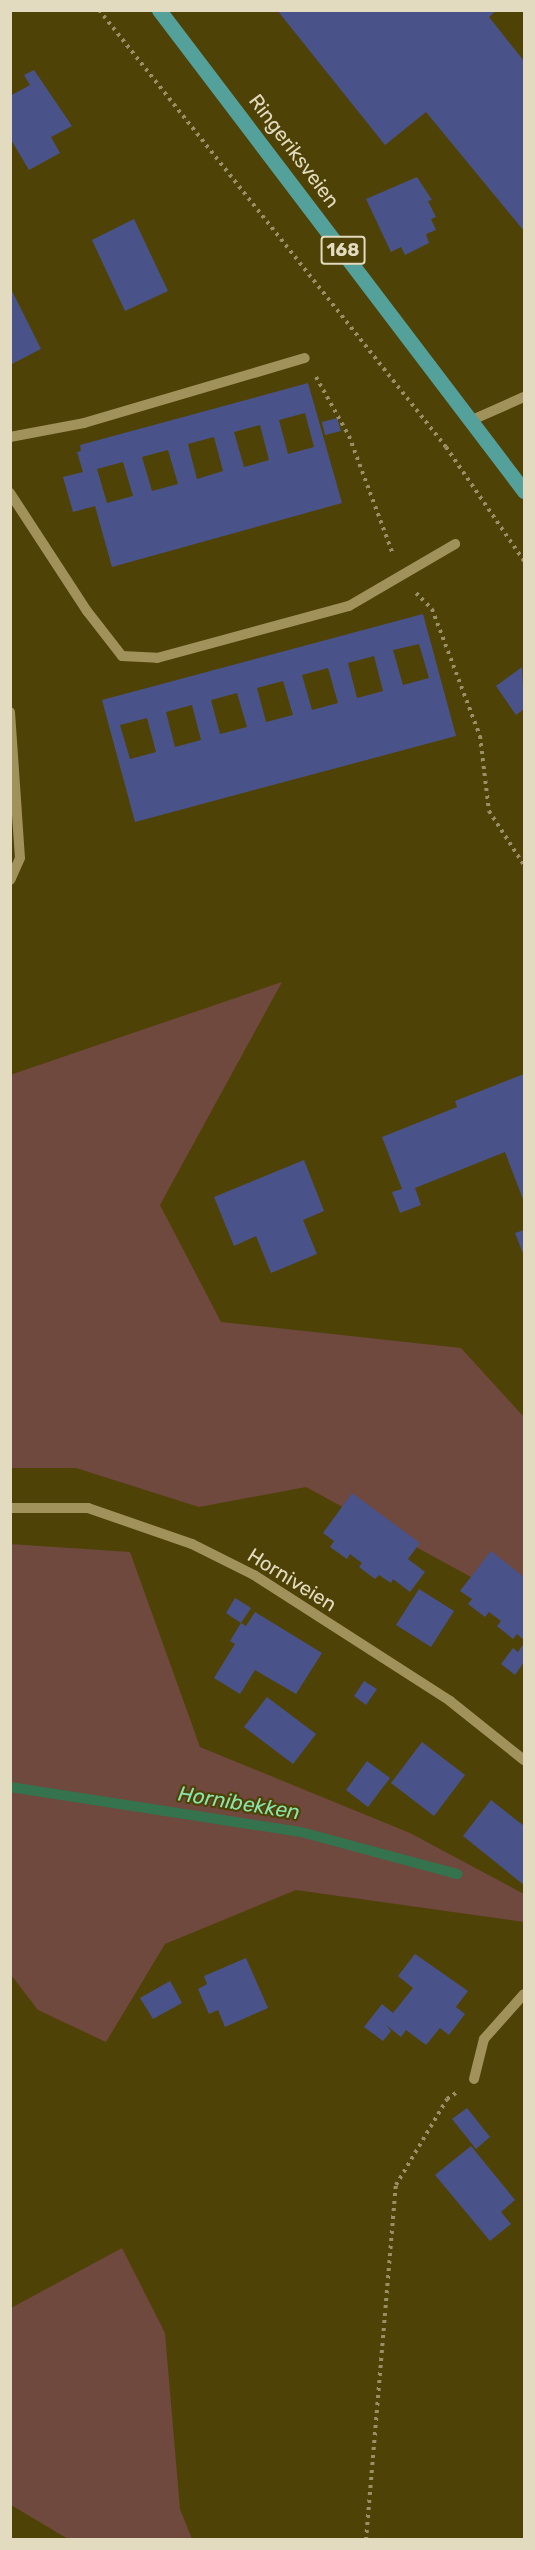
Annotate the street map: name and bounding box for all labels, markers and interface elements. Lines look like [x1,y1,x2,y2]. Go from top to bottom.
street label: Ringeriksveien [244,90,344,212]
road number: 168 [320,235,366,265]
street label: Horniveien [243,1543,341,1617]
water label: Hornibekken [176,1781,302,1825]

